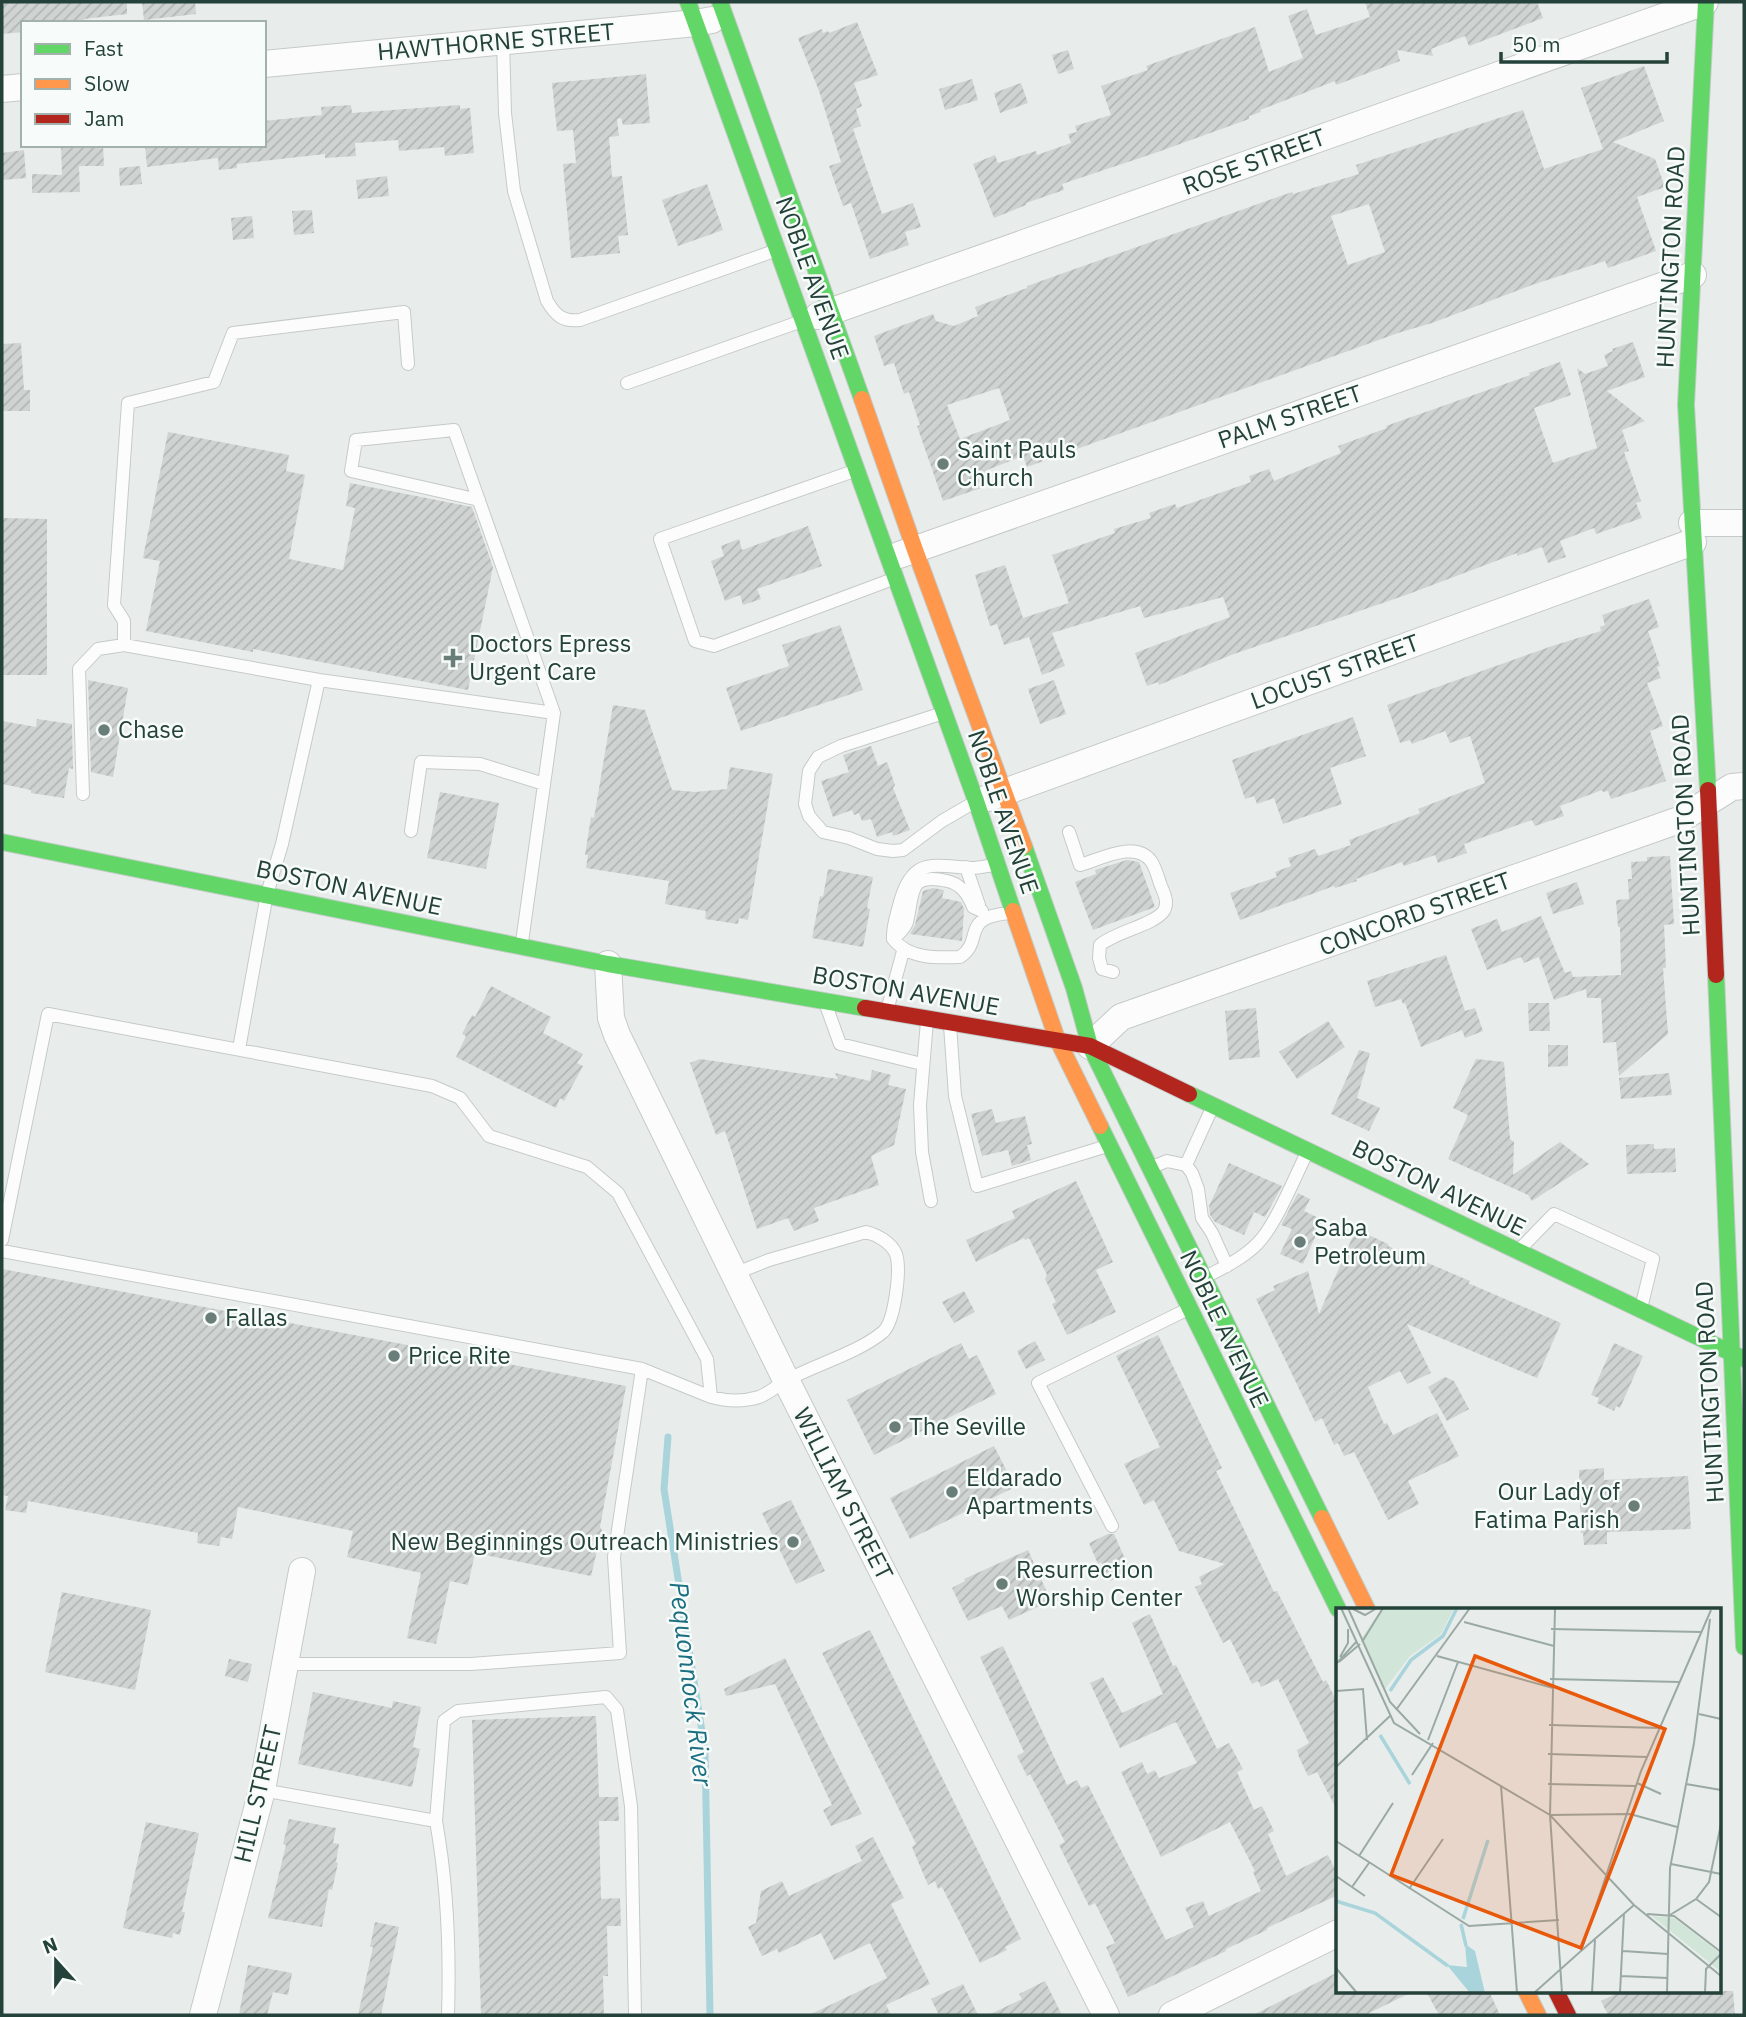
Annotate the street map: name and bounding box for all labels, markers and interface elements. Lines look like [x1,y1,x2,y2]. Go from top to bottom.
street label: HAWTHORNE STREET [376,15,616,67]
legend [21,21,266,147]
scale bar [1501,21,1667,65]
text: 50 m [1512,30,1561,58]
text: Fast [84,34,124,62]
text: Slow [84,69,130,97]
text: Jam [84,104,124,132]
street label: ROSE STREET [1178,120,1330,202]
street label: HUNTINGTON ROAD [1648,145,1692,369]
street label: NOBLE AVENUE [769,192,857,364]
street label: PALM STREET [1213,376,1366,456]
place label: Saint Pauls Church [957,433,1076,493]
marker: Saint Pauls Church [935,456,951,472]
street label: LOCUST STREET [1246,626,1424,716]
place label: Doctors Epress Urgent Care [469,627,632,687]
marker: Doctors Epress Urgent Care [443,648,463,668]
place label: Chase [118,713,184,745]
street label: HUNTINGTON ROAD [1663,713,1707,937]
marker: Chase [96,722,112,738]
street label: NOBLE AVENUE [961,725,1047,898]
street label: BOSTON AVENUE [253,852,445,922]
street label: CONCORD STREET [1314,863,1515,963]
street label: BOSTON AVENUE [810,958,1002,1022]
street label: BOSTON AVENUE [1347,1131,1532,1243]
place label: Saba Petroleum [1314,1211,1426,1271]
marker: Saba Petroleum [1292,1234,1308,1250]
street label: NOBLE AVENUE [1173,1244,1277,1413]
street label: HUNTINGTON ROAD [1687,1280,1731,1504]
place label: Fallas [225,1301,288,1333]
marker: Fallas [203,1310,219,1326]
place label: Price Rite [408,1339,511,1371]
marker: Price Rite [386,1348,402,1364]
street label: WILLIAM STREET [787,1402,901,1586]
place label: The Seville [909,1410,1026,1442]
marker: The Seville [887,1419,903,1435]
place label: Eldarado Apartments [966,1461,1093,1521]
place label: Our Lady of Fatima Parish [1474,1475,1620,1535]
marker: Eldarado Apartments [944,1484,960,1500]
marker: Our Lady of Fatima Parish [1626,1498,1642,1514]
place label: New Beginnings Outreach Ministries [391,1525,779,1557]
marker: New Beginnings Outreach Ministries [785,1534,801,1550]
place label: Resurrection Worship Center [1016,1553,1182,1613]
marker: Resurrection Worship Center [994,1576,1010,1592]
water label: Pequonnock River [663,1579,722,1790]
inset map [1336,1608,1722,1993]
street label: HILL STREET [226,1721,289,1866]
north arrow [21,1926,91,1996]
text: N [39,1931,61,1959]

